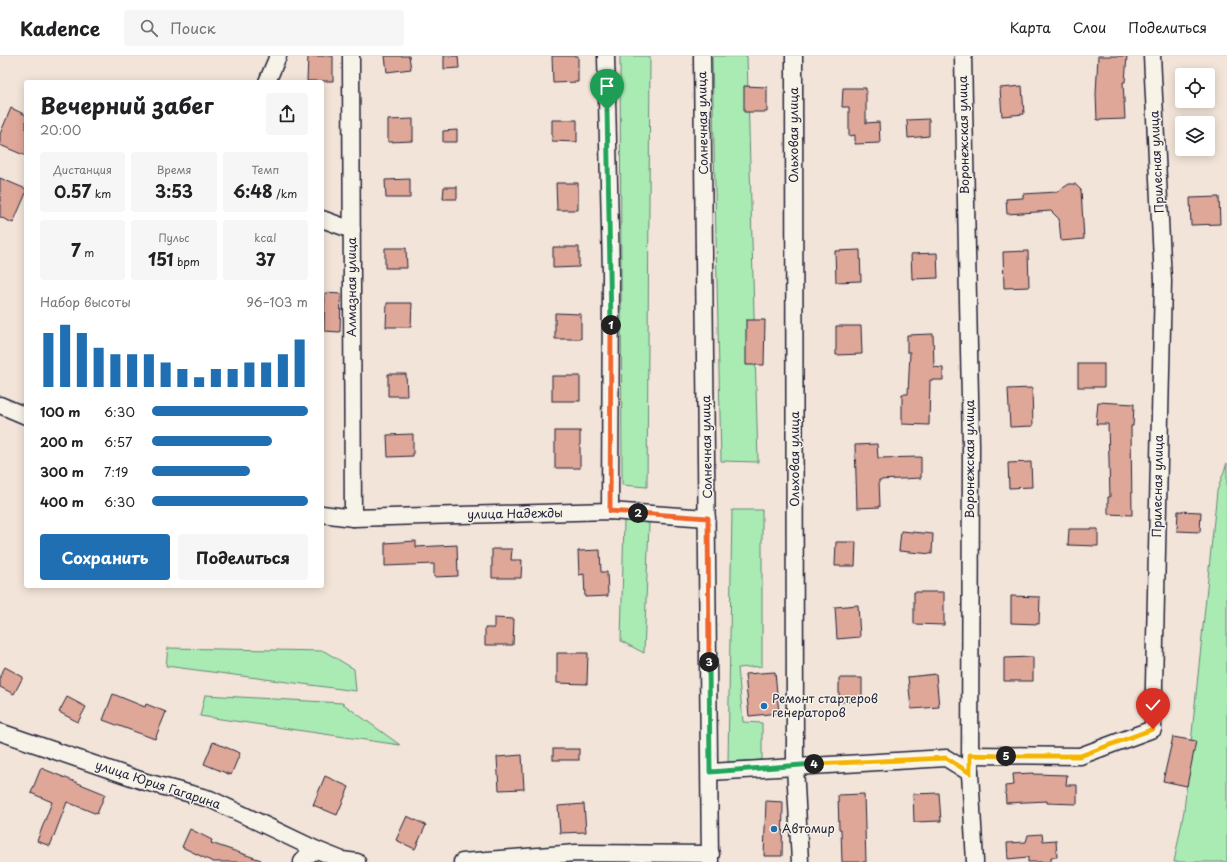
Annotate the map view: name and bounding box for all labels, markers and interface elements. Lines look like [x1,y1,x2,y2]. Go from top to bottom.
search box [124,10,404,46]
text: Kadence [20,14,100,42]
text: Поиск [170,16,216,39]
icon: search [138,17,160,39]
text: Карта [1010,17,1051,38]
text: Слои [1073,17,1106,38]
text: Поделиться [1128,17,1207,38]
map controls [1175,68,1215,156]
button: locate [1175,68,1215,108]
pin [590,69,624,110]
street label: Солнечная улица [692,71,712,175]
icon: arrive [596,75,618,97]
street label: Воронежская улица [953,75,973,195]
street label: Ольховая улица [784,87,802,183]
text: Вечерний забег [40,88,214,121]
button: share [266,93,308,135]
street label: Прилесная улица [1144,110,1168,214]
button: layers [1175,116,1215,156]
text: 20:00 [40,120,81,139]
text: Дистанция [53,161,112,178]
text: Время [156,161,192,178]
text: Темп [251,161,279,178]
text: 0.57 [54,178,91,204]
text: 3:53 [155,178,193,204]
text: 6:48 [233,178,273,204]
text: km [91,185,111,202]
text: /km [273,185,297,202]
text: Пульс [158,229,190,246]
text: kcal [254,229,276,246]
text: 7 [71,237,81,263]
street label: Алмазная улица [342,237,360,337]
text: m [81,244,94,261]
text: 151 [148,246,173,272]
text: 37 [255,246,275,272]
text: bpm [173,253,200,270]
text: Набор высоты [40,292,131,311]
text: 96–103 m [246,292,308,311]
pin: 1 [601,315,621,335]
text: 1 [608,316,614,333]
street label: Солнечная улица [696,395,716,499]
street label: Воронежская улица [960,399,978,518]
text: 100 m [40,402,81,421]
text: 6:30 [104,402,135,421]
street label: Ольховая улица [785,411,803,507]
text: 200 m [40,432,84,451]
text: 6:57 [104,432,132,451]
street label: Прилесная улица [1147,434,1167,538]
text: 300 m [40,462,84,481]
text: 7:19 [104,462,128,481]
text: 400 m [40,492,84,511]
text: 6:30 [104,492,135,511]
street label: улица Надежды [467,503,563,523]
pin: 2 [628,503,648,523]
text: 2 [634,504,642,521]
button: Сохранить [40,534,170,580]
button: Поделиться [178,534,308,580]
pin: 3 [699,652,719,672]
text: 3 [705,653,713,670]
pin [1136,688,1170,729]
place label: Ремонт стартеров генераторов [772,689,878,721]
icon: check [1142,694,1164,716]
marker: Ремонт стартеров генераторов [759,701,769,711]
pin: 5 [996,746,1016,766]
text: 5 [1002,747,1010,764]
pin: 4 [804,754,824,774]
street label: улица Юрия Гагарина [93,755,224,813]
text: 4 [810,755,818,772]
place label: Автомир [782,819,835,837]
marker: Автомир [769,824,779,834]

